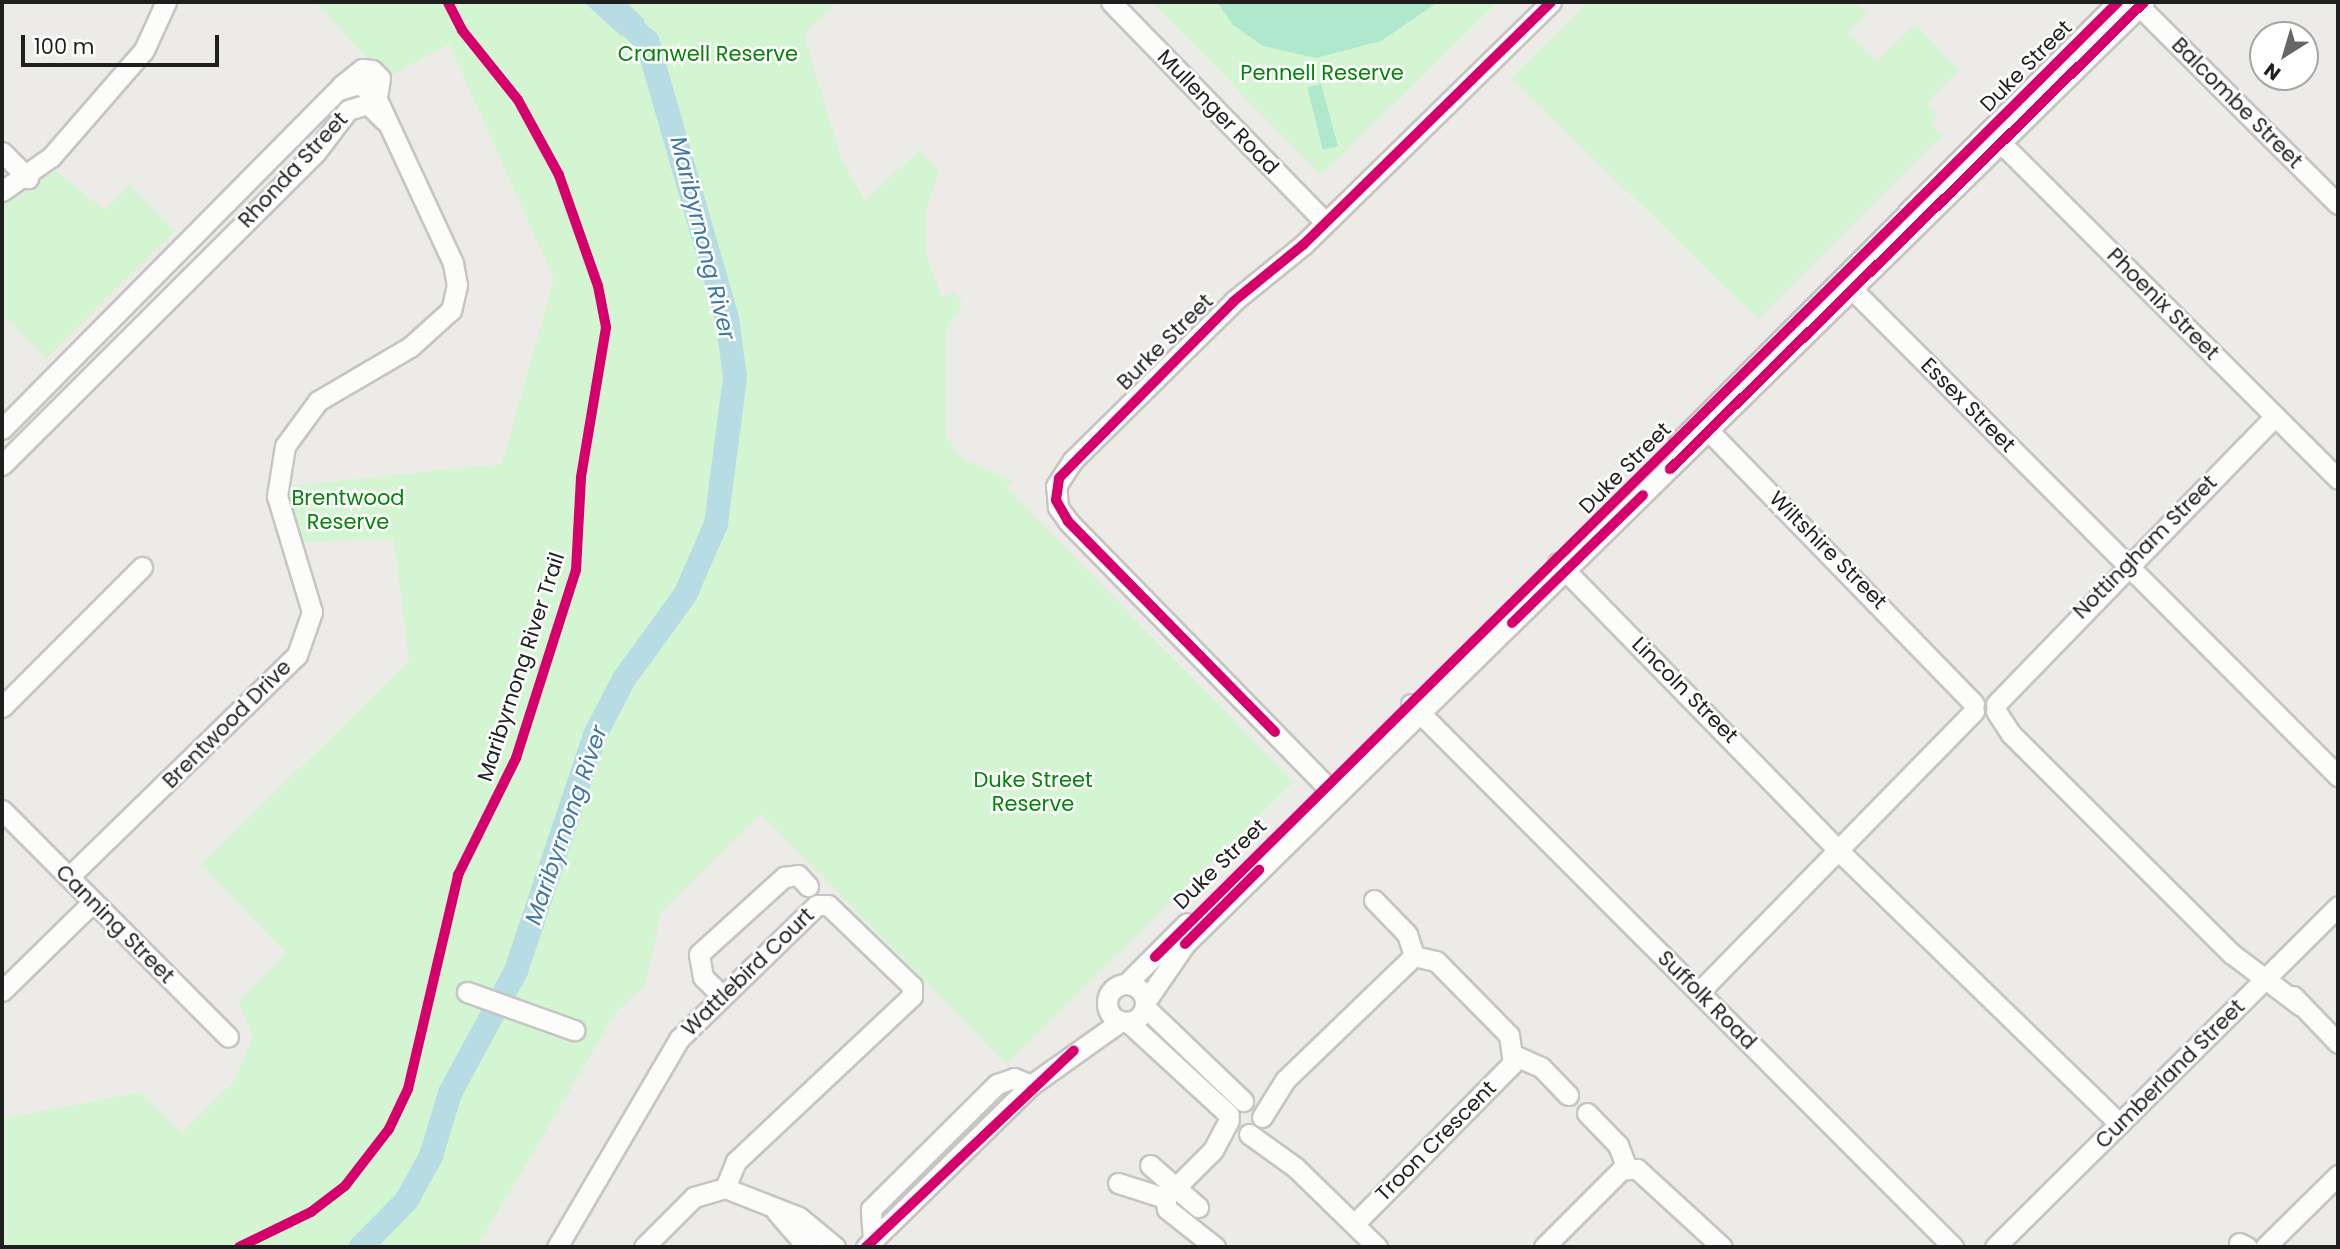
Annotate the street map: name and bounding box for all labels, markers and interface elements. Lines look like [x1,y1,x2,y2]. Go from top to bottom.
street label: Duke Street [1975,15,2077,117]
scale bar [24,21,222,65]
north arrow [2249,21,2319,91]
text: 100 m [34,32,94,61]
street label: Balcombe Street [2166,32,2308,174]
park label: Cranwell Reserve [618,41,798,67]
street label: Mullenger Road [1152,44,1284,180]
text: N [2258,56,2286,87]
park label: Pennell Reserve [1240,60,1404,86]
street label: Rhonda Street [233,107,353,233]
water label: Maribyrnong River [664,133,742,343]
street label: Phoenix Street [2102,243,2224,365]
street label: Burke Street [1112,289,1218,395]
street label: Essex Street [1916,353,2020,457]
street label: Duke Street [1574,417,1676,519]
street label: Nottingham Street [2068,470,2222,624]
park label: Brentwood Reserve [291,485,405,535]
street label: Wiltshire Street [1764,486,1892,614]
street label: Maribyrnong River Trail [472,549,570,785]
street label: Lincoln Street [1627,632,1743,748]
street label: Brentwood Drive [158,655,296,793]
water label: Maribyrnong River [519,722,613,928]
park label: Duke Street Reserve [973,767,1093,817]
street label: Duke Street [1168,814,1272,914]
street label: Canning Street [51,860,179,988]
street label: Wattlebird Court [677,903,819,1041]
street label: Suffolk Road [1652,945,1762,1055]
street label: Cumberland Street [2090,994,2250,1154]
street label: Troon Crescent [1371,1076,1501,1206]

